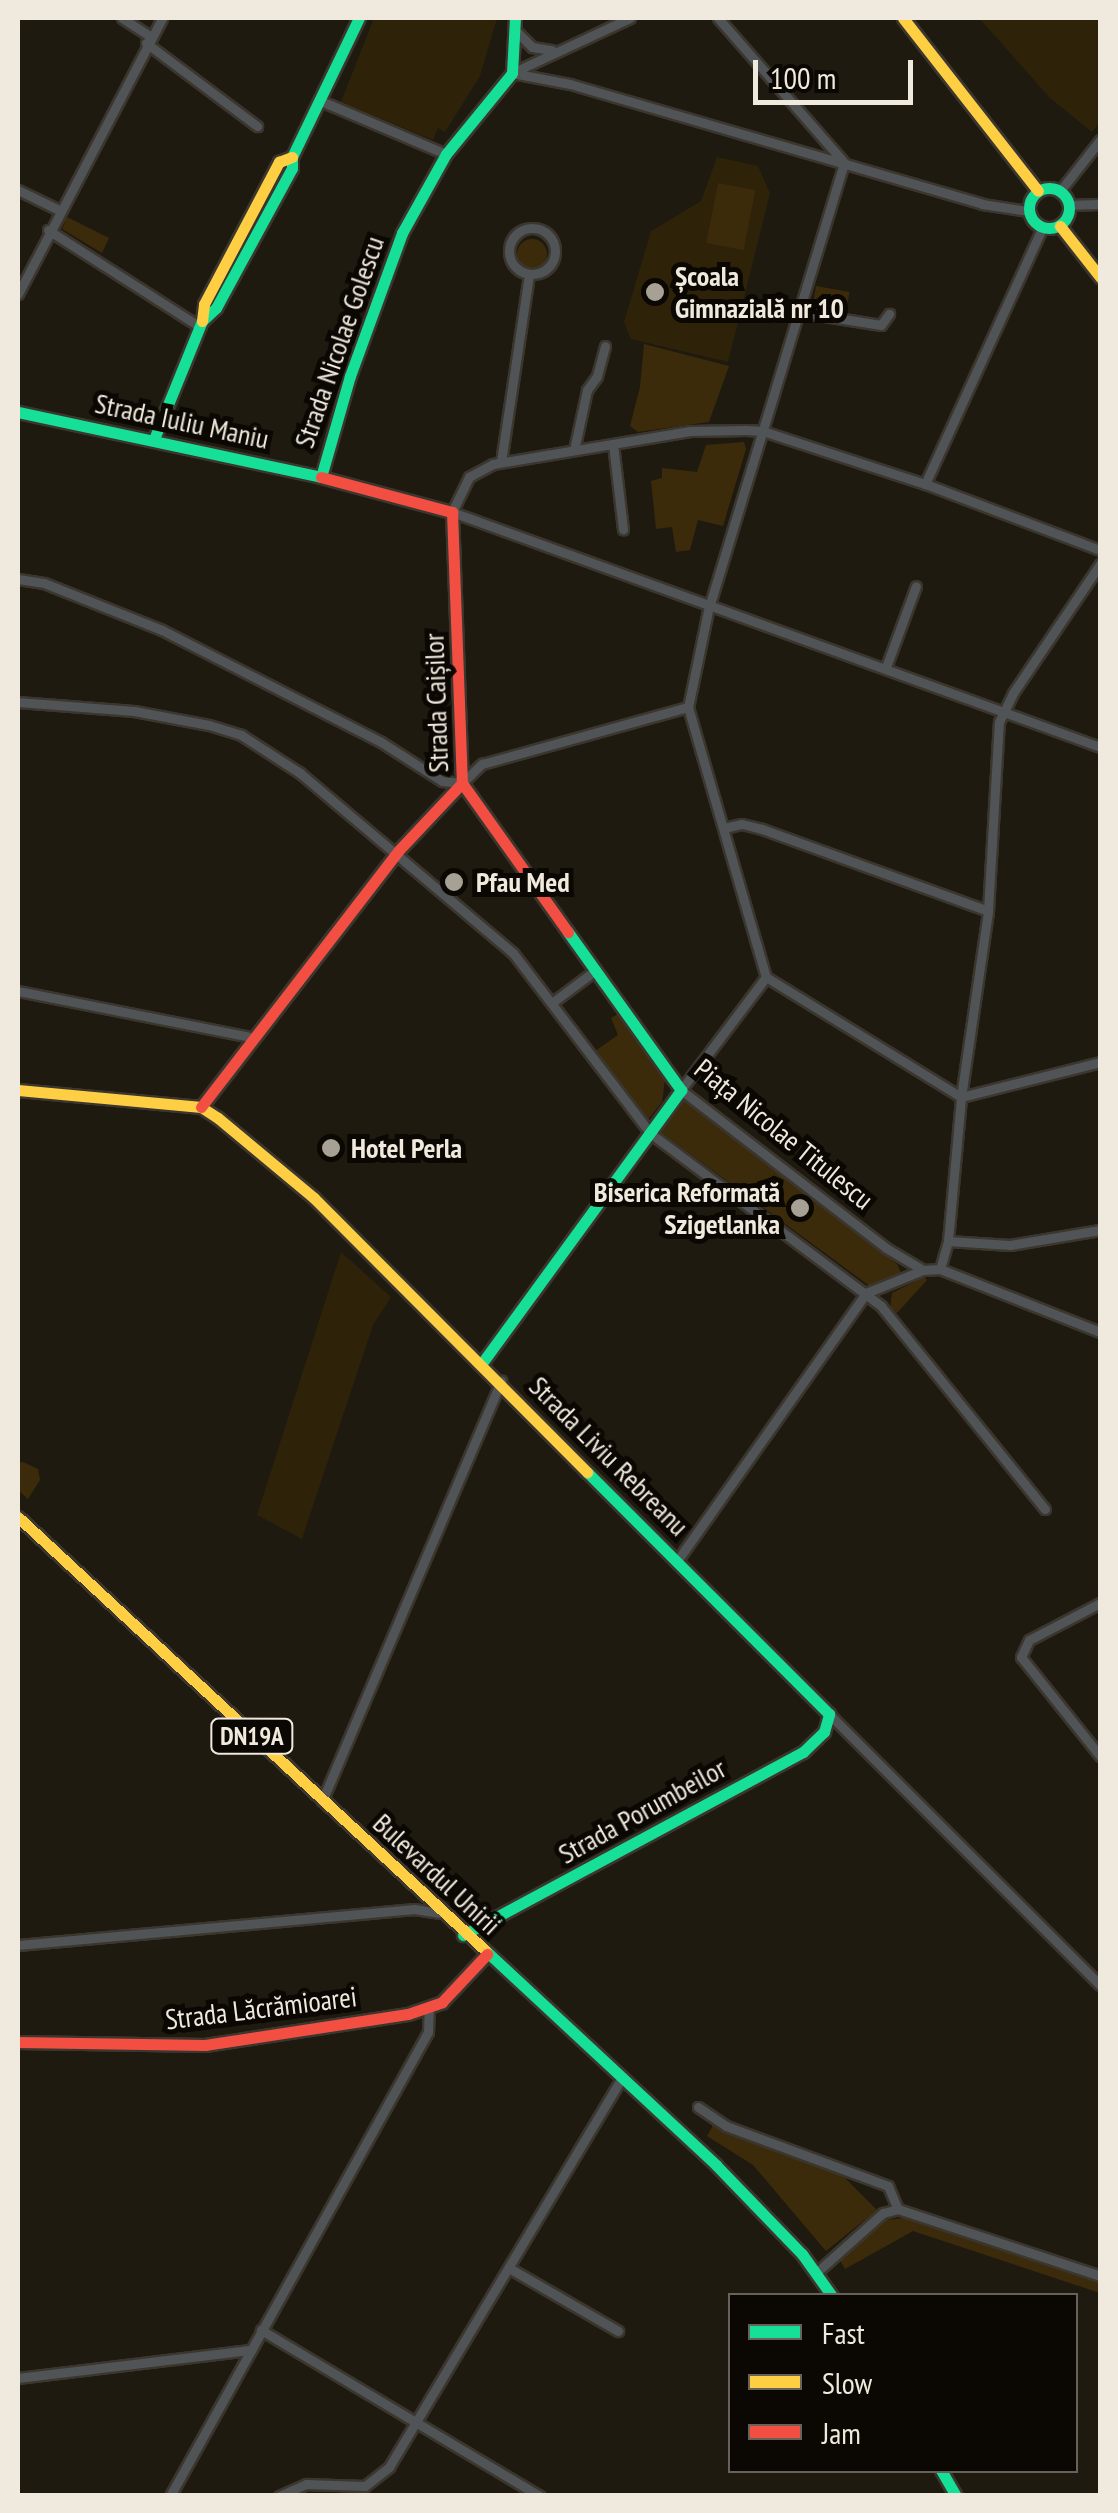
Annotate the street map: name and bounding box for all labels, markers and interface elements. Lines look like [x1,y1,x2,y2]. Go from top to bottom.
scale bar [758,40,918,102]
text: 100 m [770,58,836,97]
street label: Strada Nicolae Golescu [287,232,391,452]
place label: Școala Gimnazială nr 10 [675,259,844,325]
marker: Școala Gimnazială nr 10 [644,281,666,303]
street label: Strada Iuliu Maniu [92,386,272,456]
street label: Strada Caișilor [417,633,455,773]
place label: Pfau Med [476,865,570,899]
marker: Pfau Med [441,869,467,895]
street label: Piața Nicolae Titulescu [688,1051,880,1217]
place label: Hotel Perla [351,1131,462,1165]
marker: Hotel Perla [320,1137,342,1159]
place label: Biserica Reformată Szigetlanka [594,1175,780,1241]
marker: Biserica Reformată Szigetlanka [789,1197,811,1219]
street label: Strada Liviu Rebreanu [522,1369,696,1543]
road number: DN19A [210,1716,294,1756]
street label: Strada Porumbeilor [553,1751,731,1871]
street label: Bulevardul Unirii [366,1806,508,1942]
street label: Strada Lăcrămioarei [163,1980,359,2036]
legend [728,2293,1078,2473]
text: Fast [822,2313,865,2352]
text: Slow [822,2363,872,2402]
text: Jam [822,2413,861,2452]

